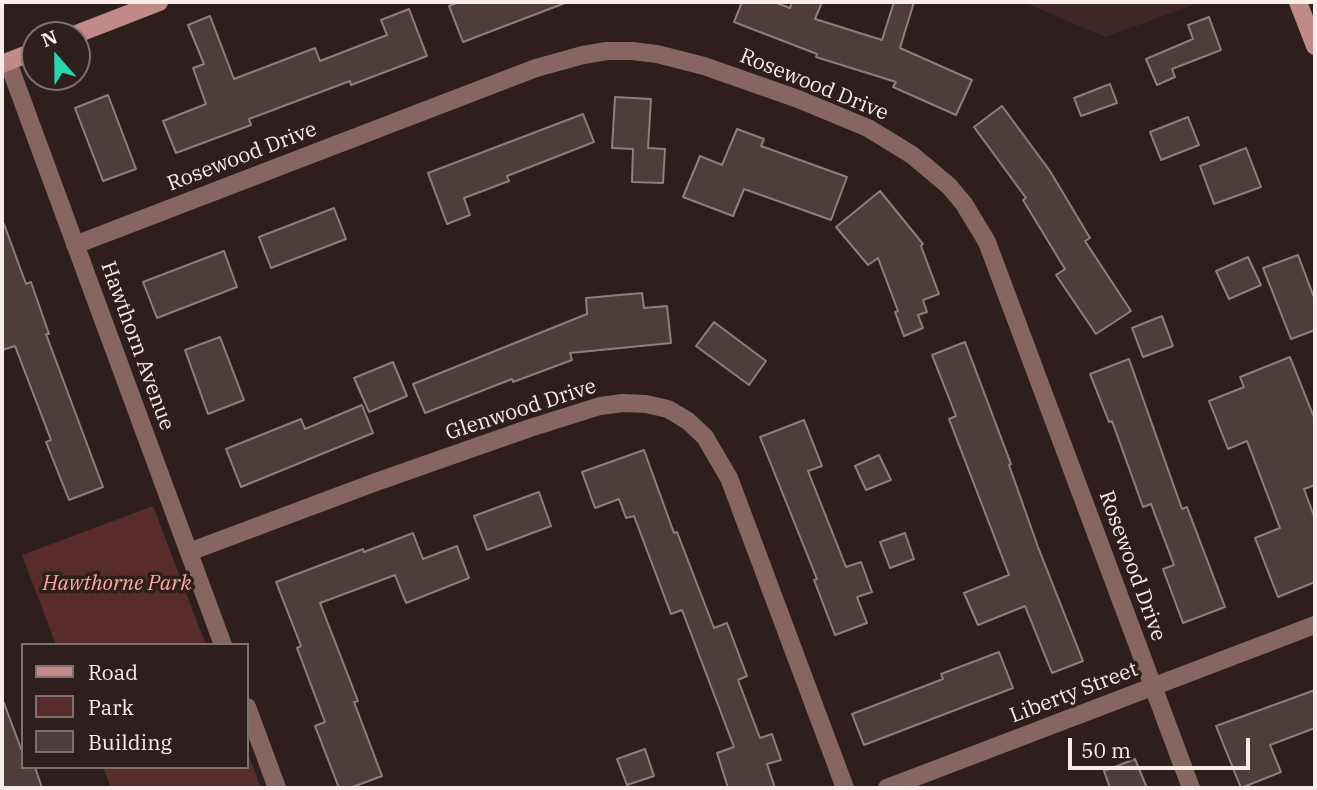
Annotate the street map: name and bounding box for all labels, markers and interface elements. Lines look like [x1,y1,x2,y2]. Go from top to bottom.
north arrow [21,21,91,91]
text: N [38,24,61,52]
street label: Rosewood Drive [736,44,892,126]
street label: Rosewood Drive [164,117,320,197]
street label: Hawthorn Avenue [95,258,179,434]
street label: Glenwood Drive [443,374,599,446]
street label: Rosewood Drive [1093,487,1171,645]
park label: Hawthorne Park [42,571,192,597]
legend [21,643,248,769]
street label: Liberty Street [1006,657,1142,729]
text: Road [88,658,138,686]
text: Park [88,693,134,721]
scale bar [1072,724,1254,768]
text: Building [88,728,172,756]
text: 50 m [1081,736,1131,764]

